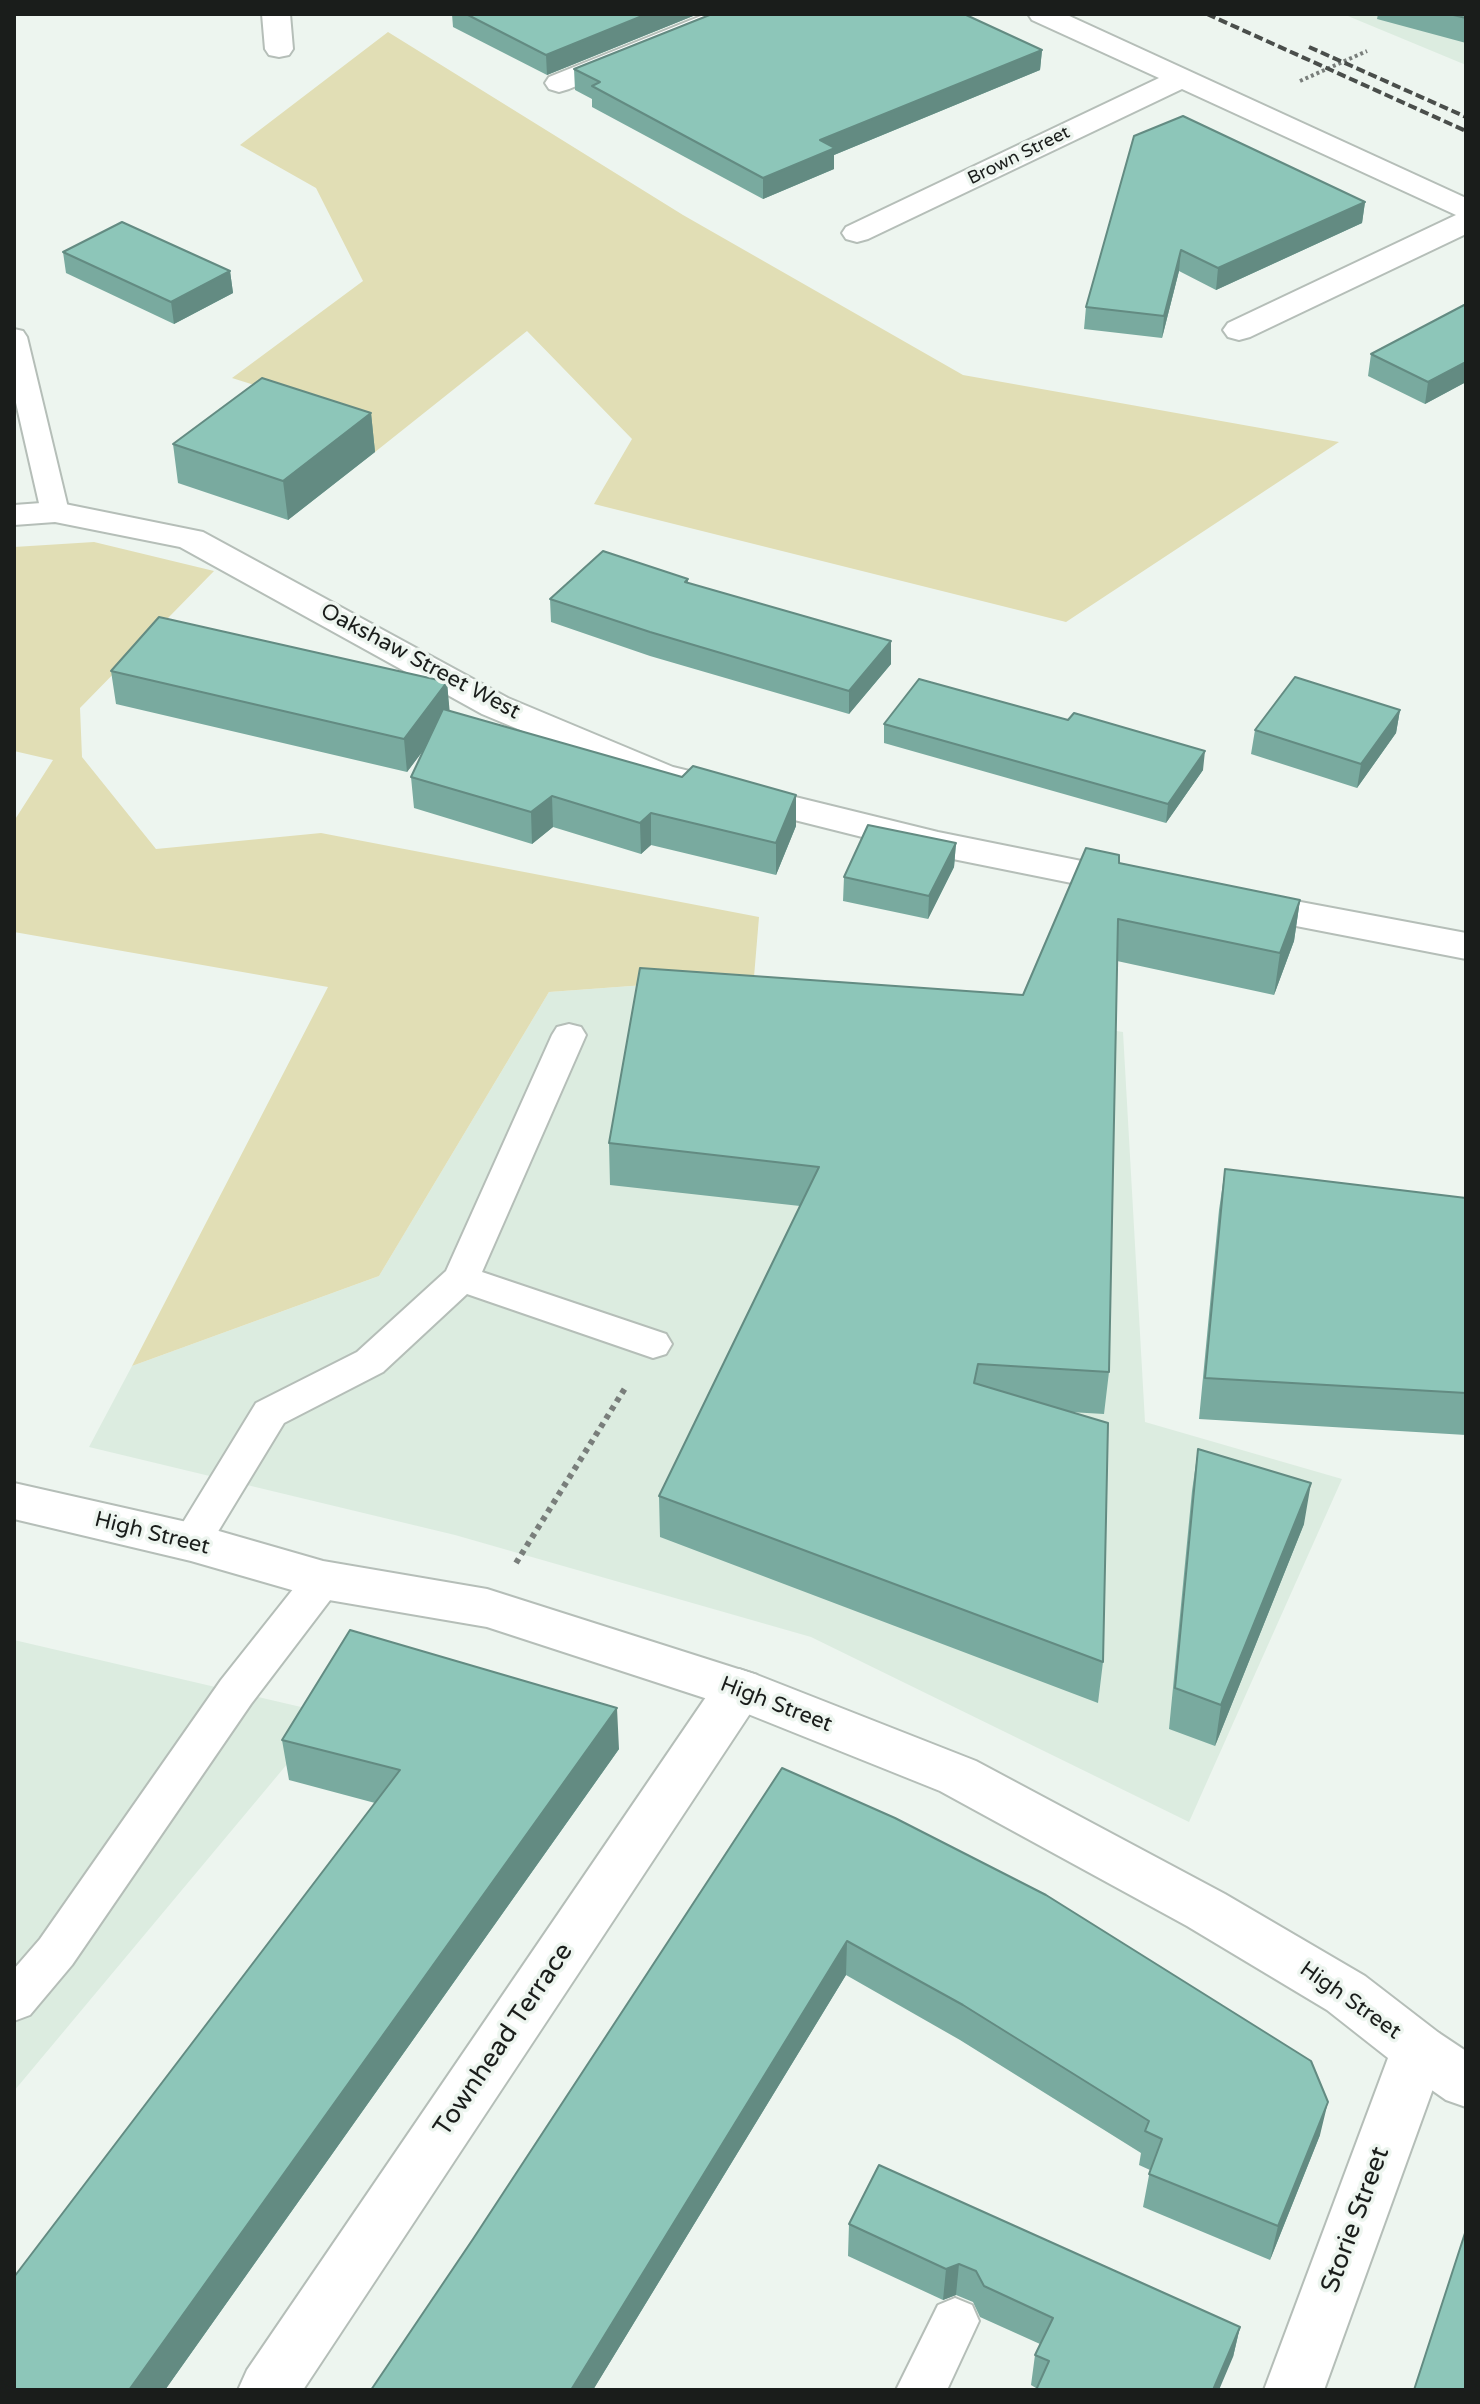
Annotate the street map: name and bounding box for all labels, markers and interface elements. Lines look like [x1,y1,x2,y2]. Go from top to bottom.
street label: Brown Street [964,122,1074,190]
street label: Oakshaw Street West [316,598,524,726]
street label: High Street [92,1507,212,1561]
street label: High Street [716,1672,836,1738]
street label: Townhead Terrace [428,1937,580,2143]
street label: High Street [1294,1956,1406,2046]
street label: Storie Street [1315,2143,1397,2297]

